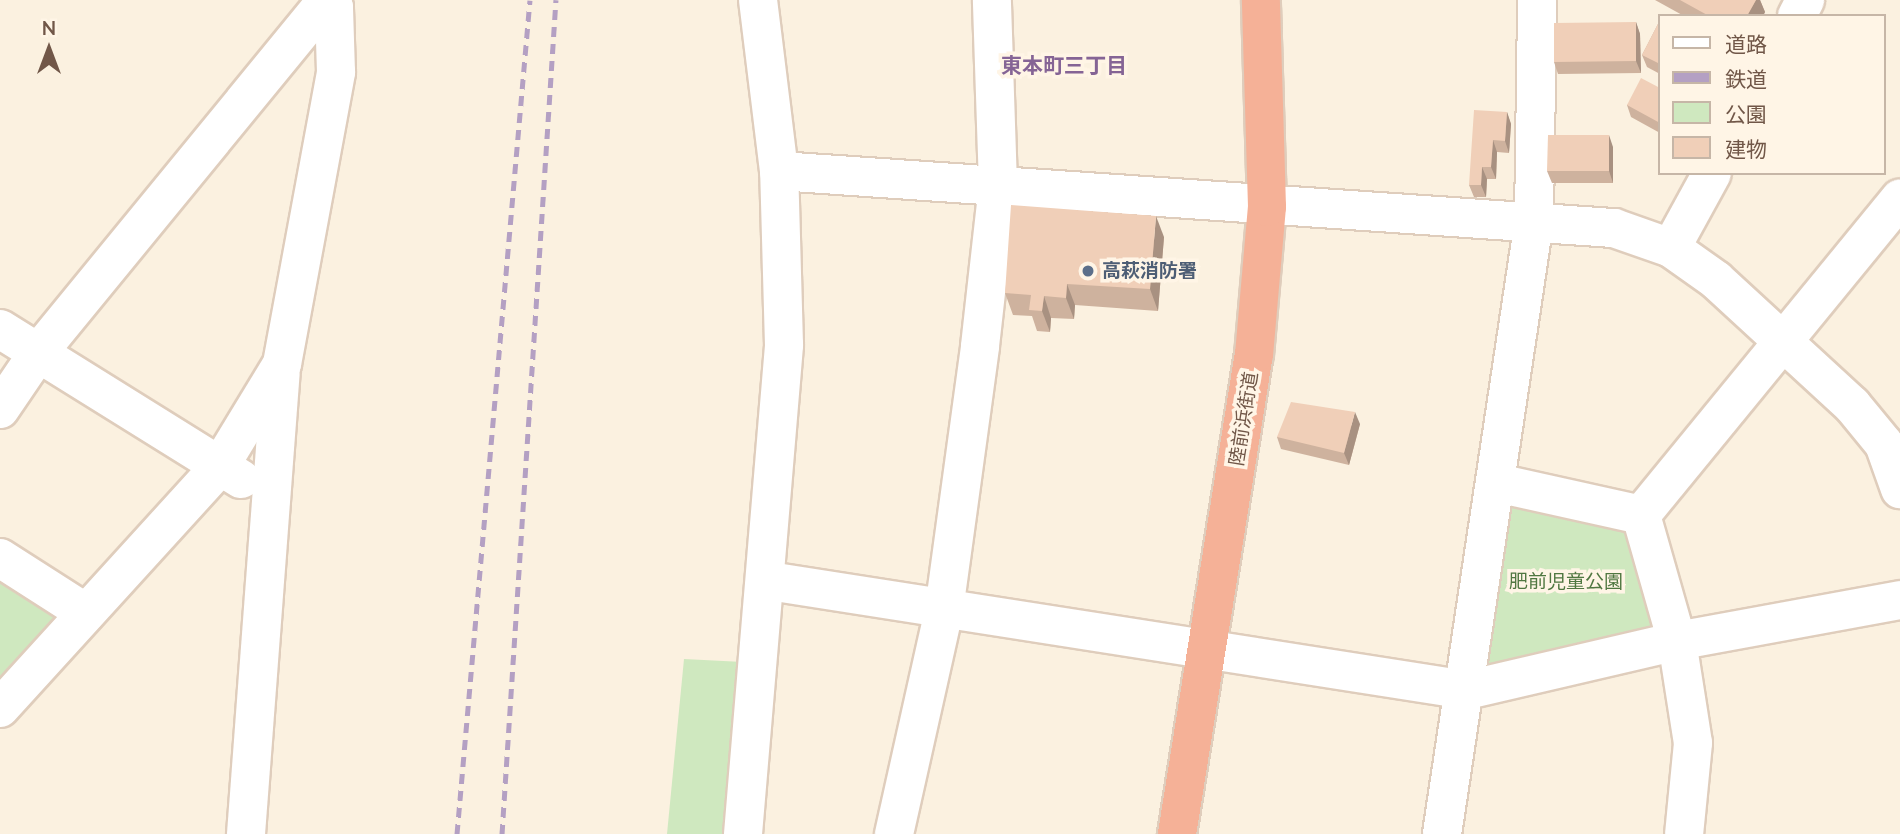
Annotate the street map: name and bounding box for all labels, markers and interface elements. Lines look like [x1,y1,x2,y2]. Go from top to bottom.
north arrow [14,14,84,84]
legend [1658,14,1886,175]
text: N [42,16,56,40]
text: 道路 [1725,31,1767,57]
district label: 東本町三丁目 [1001,52,1127,78]
text: 鉄道 [1725,66,1767,92]
text: 公園 [1725,101,1767,127]
text: 建物 [1725,136,1767,162]
place label: 高萩消防署 [1102,260,1197,282]
marker: 高萩消防署 [1080,263,1096,279]
street label: 陸前浜街道 [1225,370,1263,468]
park label: 肥前児童公園 [1509,571,1623,593]

